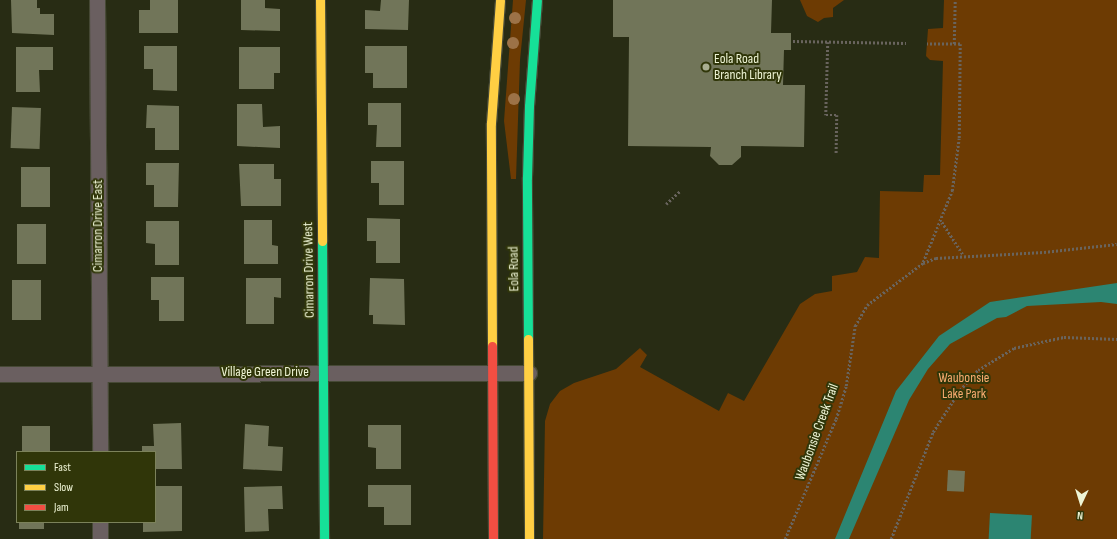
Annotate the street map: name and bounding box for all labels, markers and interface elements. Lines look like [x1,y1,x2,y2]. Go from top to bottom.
place label: Eola Road Branch Library [714,51,782,84]
marker: Eola Road Branch Library [701,62,711,72]
street label: Cimarron Drive East [90,180,106,272]
street label: Cimarron Drive West [300,222,318,318]
street label: Eola Road [505,246,523,292]
street label: Village Green Drive [221,364,309,380]
park label: Waubonsie Lake Park [939,370,989,402]
street label: Waubonsie Creek Trail [792,381,842,483]
legend [16,451,156,523]
text: Fast [54,460,71,475]
text: Slow [54,480,73,495]
north arrow [1061,483,1101,523]
text: Jam [54,500,69,515]
text: N [1077,509,1084,522]

